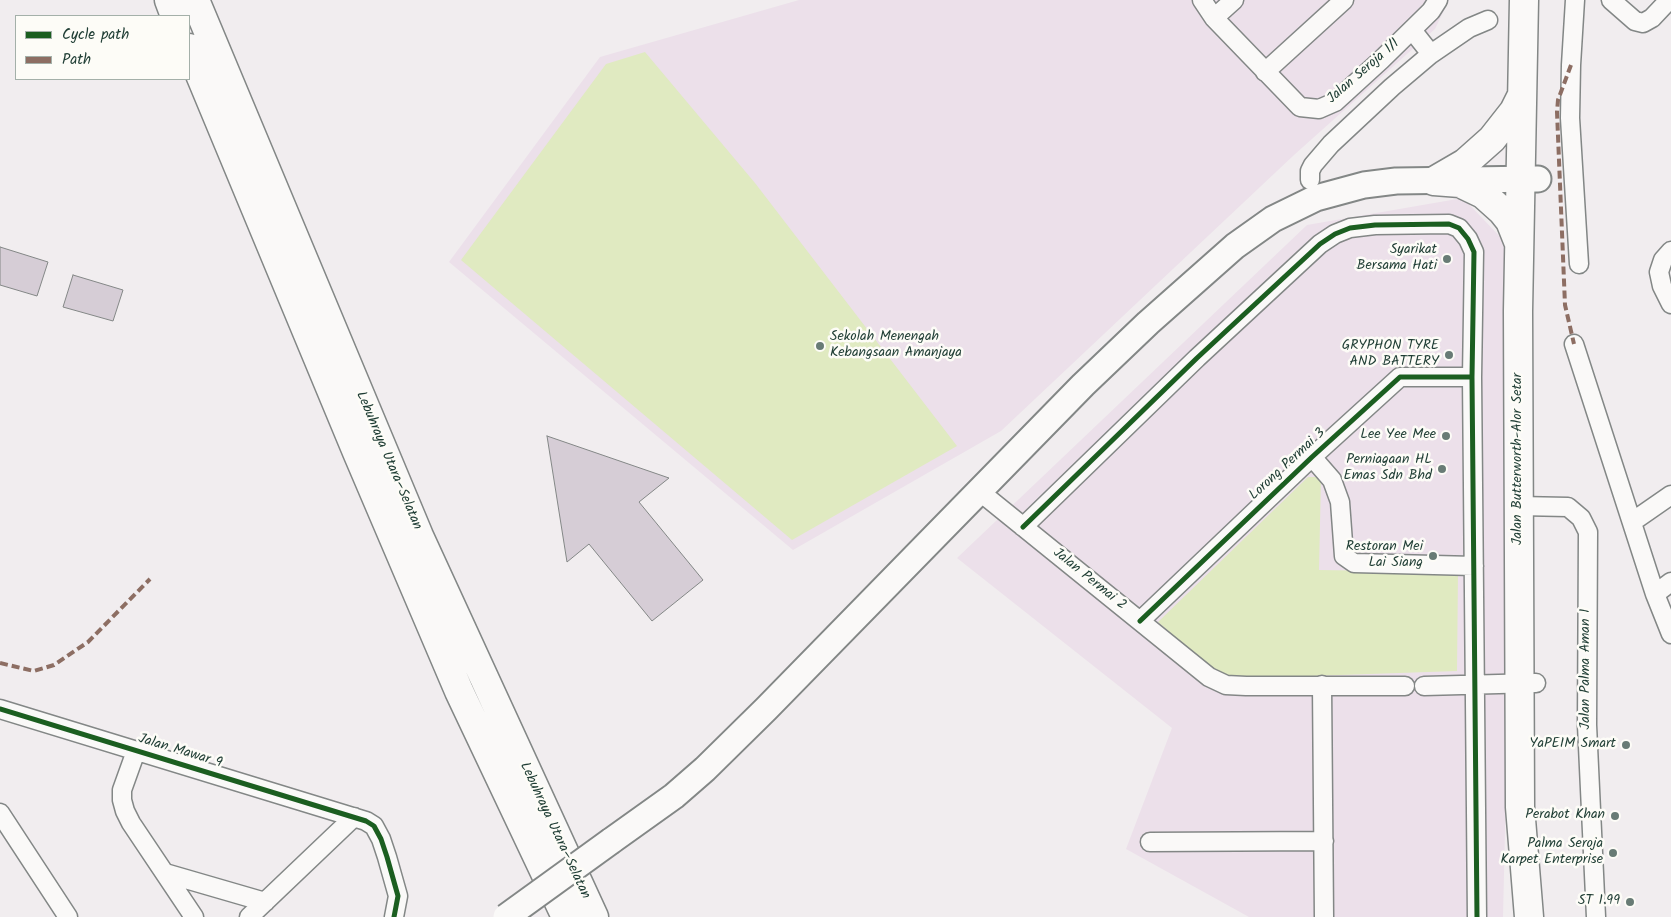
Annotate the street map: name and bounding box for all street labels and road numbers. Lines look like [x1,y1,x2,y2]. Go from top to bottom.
street label: Jalan Seroja 1/1 [1324,36,1404,108]
street label: Jalan Butterworth-Alor Setar [1511,373,1527,545]
street label: Lebuhraya Utara–Selatan [351,389,425,533]
street label: Lorong Permai 3 [1246,425,1330,505]
street label: Jalan Permai 2 [1049,545,1129,615]
street label: Jalan Palma Aman 1 [1579,609,1595,729]
street label: Jalan Mawar 9 [136,731,224,773]
street label: Lebuhraya Utara–Selatan [515,760,593,902]

